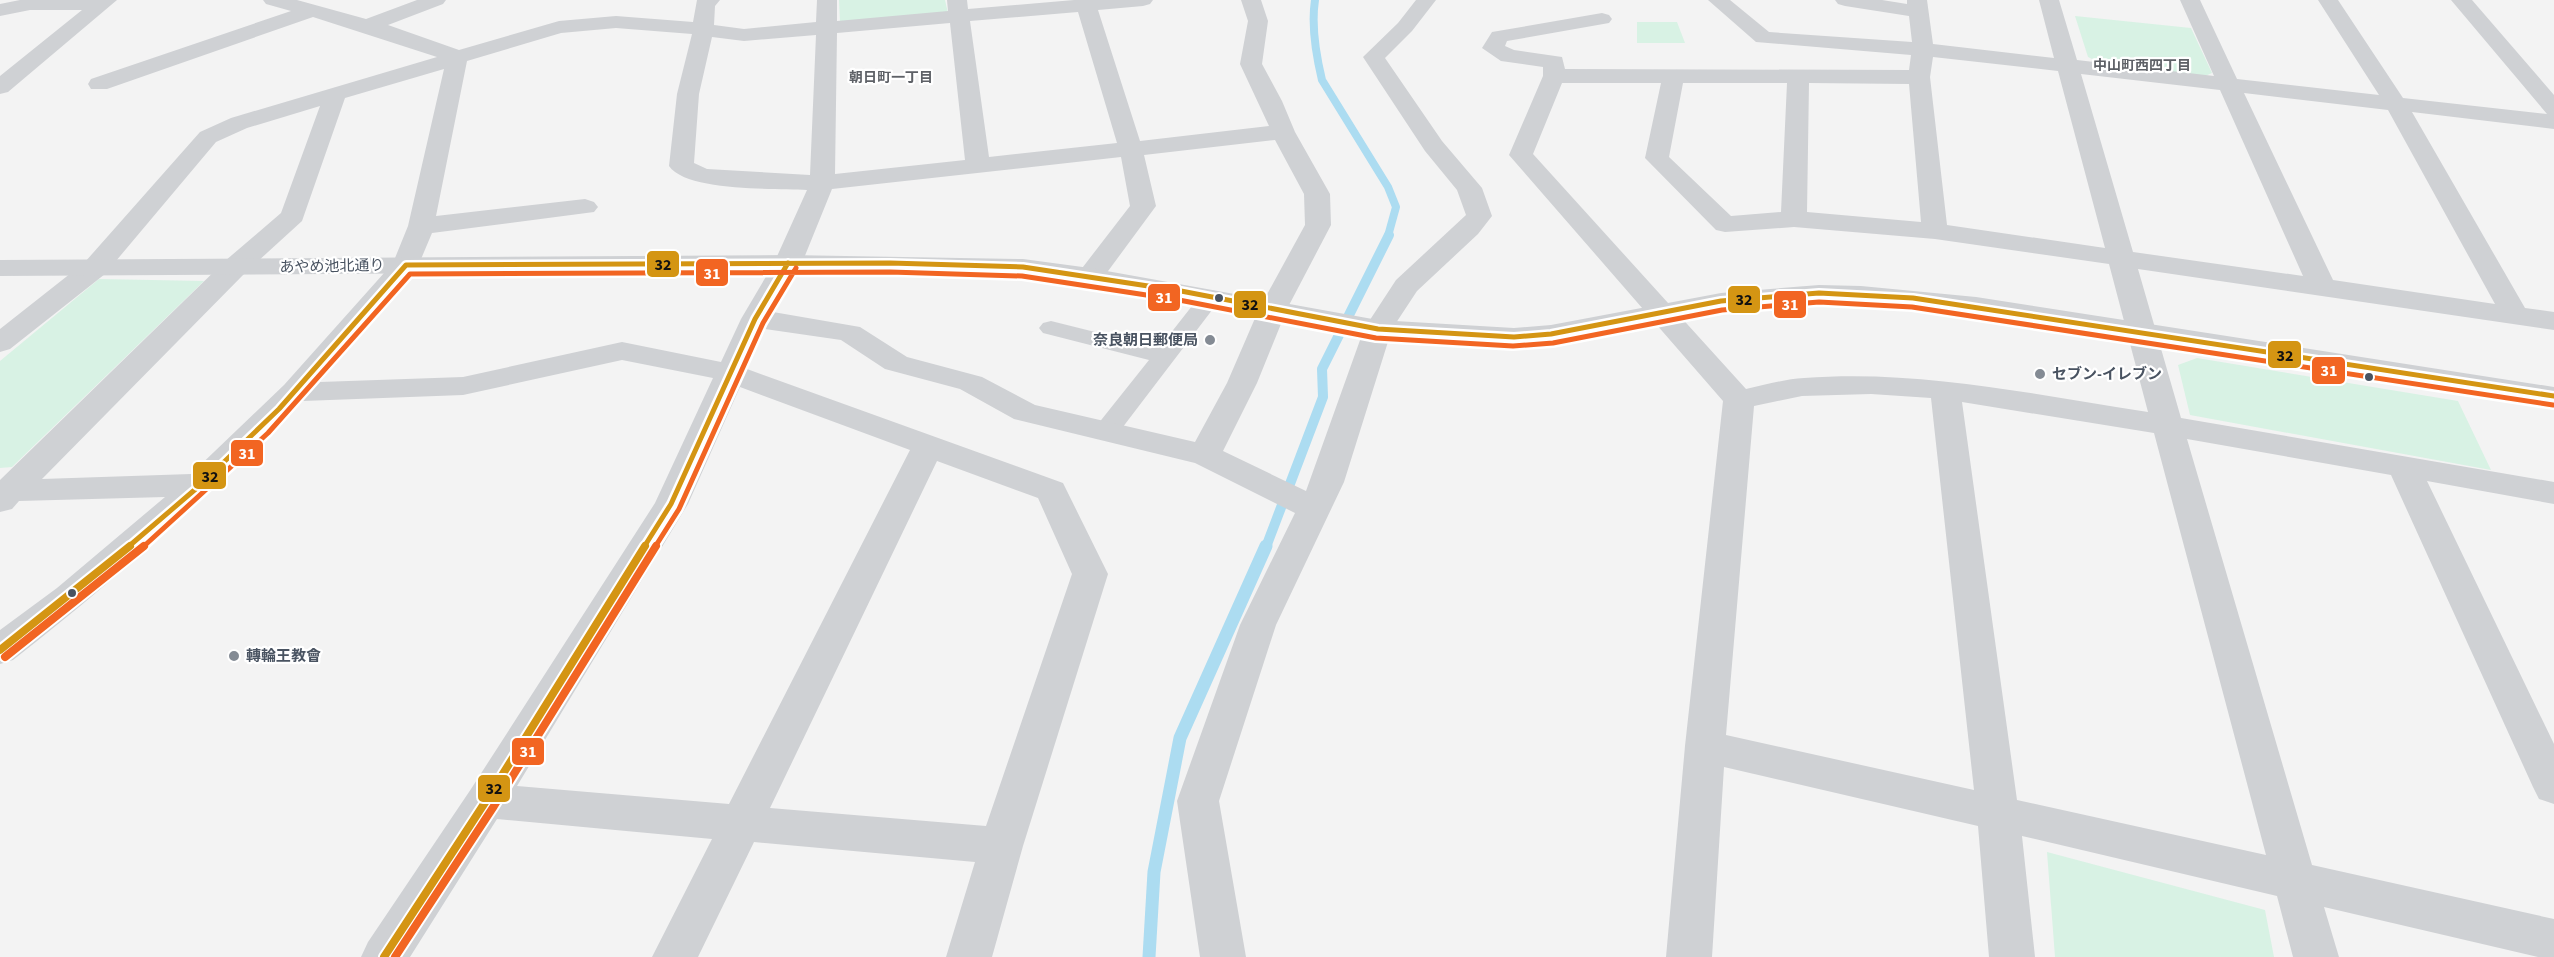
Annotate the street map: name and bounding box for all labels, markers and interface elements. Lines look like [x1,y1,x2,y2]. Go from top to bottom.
district label: 中山町西四丁目 [2093,56,2191,76]
district label: 朝日町一丁目 [849,68,933,88]
line badge: 32 [646,250,680,278]
text: 32 [655,254,671,276]
street label: あやめ池北通り [279,255,385,278]
line badge: 31 [695,258,729,287]
text: 31 [704,263,720,285]
line badge: 31 [1147,283,1181,312]
line badge: 32 [1727,285,1761,314]
text: 31 [1156,287,1172,309]
text: 32 [1736,289,1752,311]
line badge: 32 [1233,290,1267,319]
line badge: 31 [1773,290,1807,319]
unlabelled marker [1213,292,1225,304]
text: 32 [1242,294,1258,316]
text: 31 [1782,294,1798,316]
place label: 奈良朝日郵便局 [1093,330,1198,351]
marker: 奈良朝日郵便局 [1203,333,1217,347]
line badge: 32 [2267,340,2302,369]
text: 32 [2277,345,2293,367]
line badge: 31 [2311,356,2346,385]
text: 31 [2321,360,2337,382]
place label: セブン-イレブン [2052,364,2162,385]
marker: セブン-イレブン [2033,367,2047,381]
unlabelled marker [2363,371,2375,383]
line badge: 31 [230,439,264,467]
text: 31 [239,443,255,465]
line badge: 32 [192,461,227,490]
text: 32 [202,466,218,488]
unlabelled marker [66,587,78,599]
place label: 轉輪王教會 [246,646,321,667]
marker: 轉輪王教會 [227,649,241,663]
line badge: 31 [511,737,545,766]
text: 31 [520,741,536,763]
line badge: 32 [477,774,511,803]
text: 32 [486,778,502,800]

